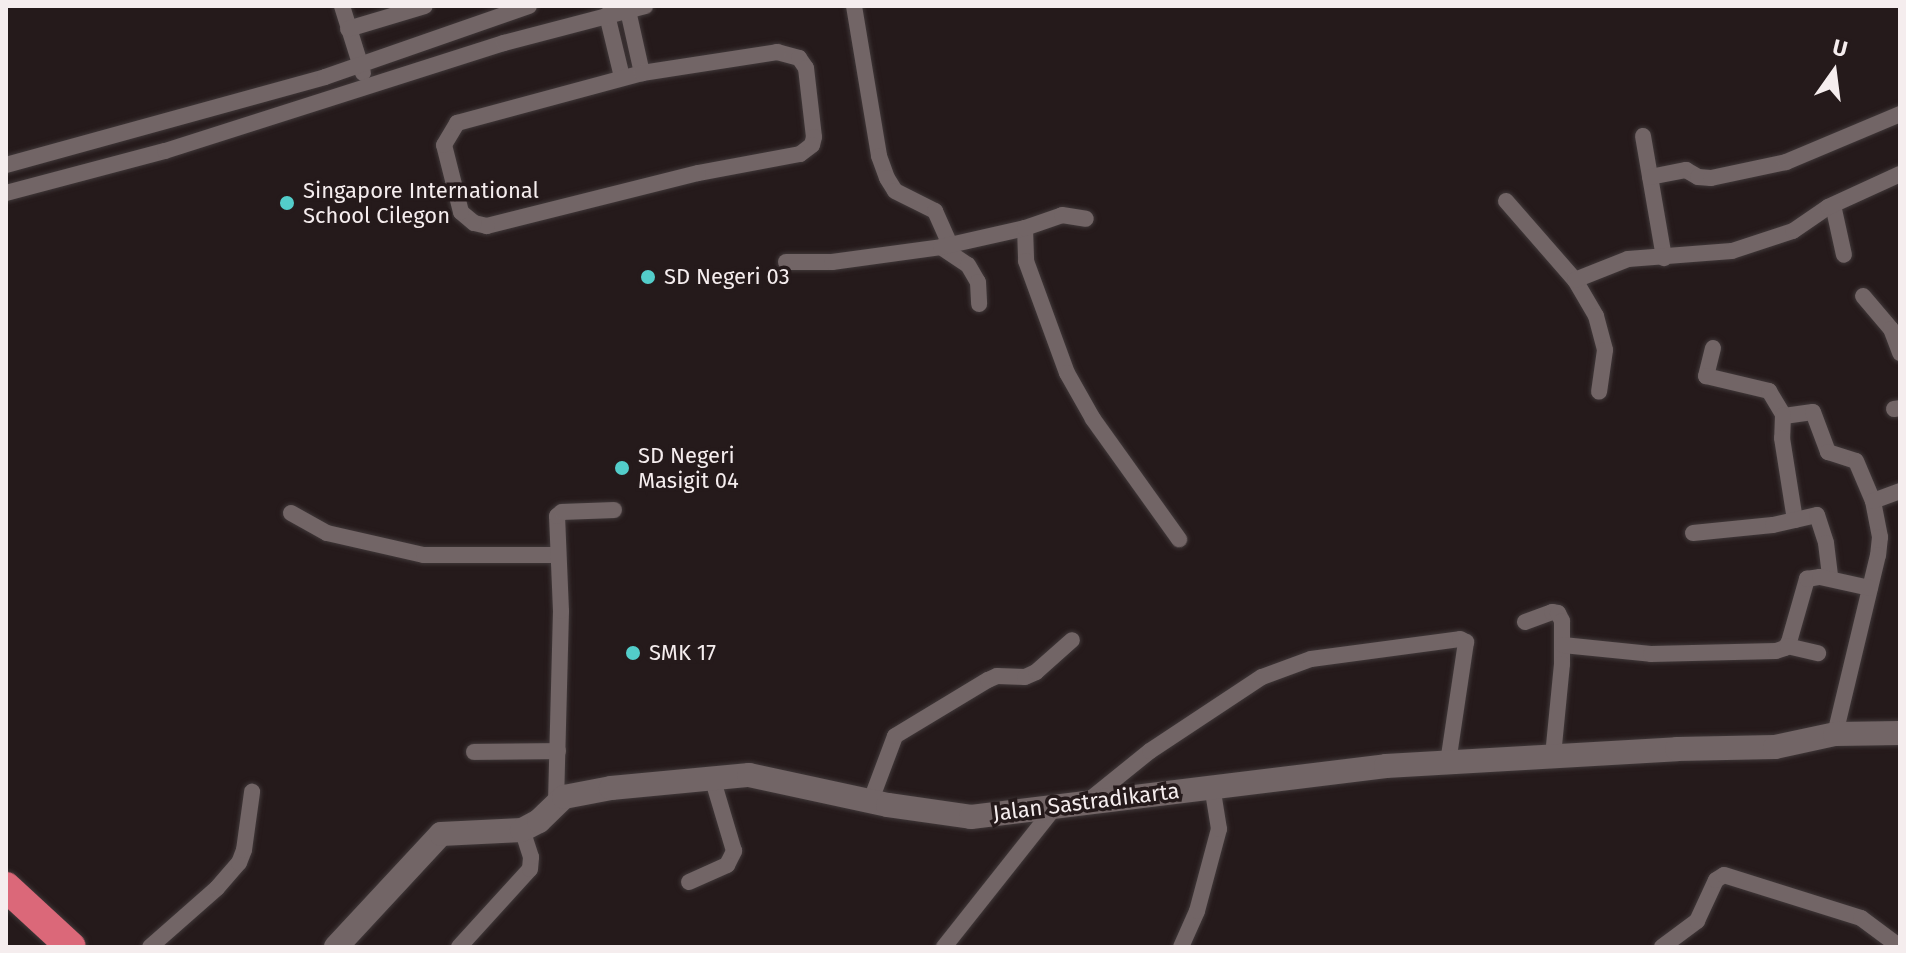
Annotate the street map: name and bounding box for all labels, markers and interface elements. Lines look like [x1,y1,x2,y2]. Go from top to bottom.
north arrow [1794,32,1874,112]
text: U [1830,33,1850,63]
place label: Singapore International School Cilegon [303,177,539,228]
marker: Singapore International School Cilegon [278,194,296,212]
place label: SD Negeri 03 [664,264,790,290]
marker: SD Negeri 03 [639,268,657,286]
place label: SD Negeri Masigit 04 [638,442,739,494]
marker: SD Negeri Masigit 04 [613,459,631,477]
place label: SMK 17 [649,640,716,666]
marker: SMK 17 [624,644,642,662]
street label: Jalan Sastradikarta [991,777,1181,827]

